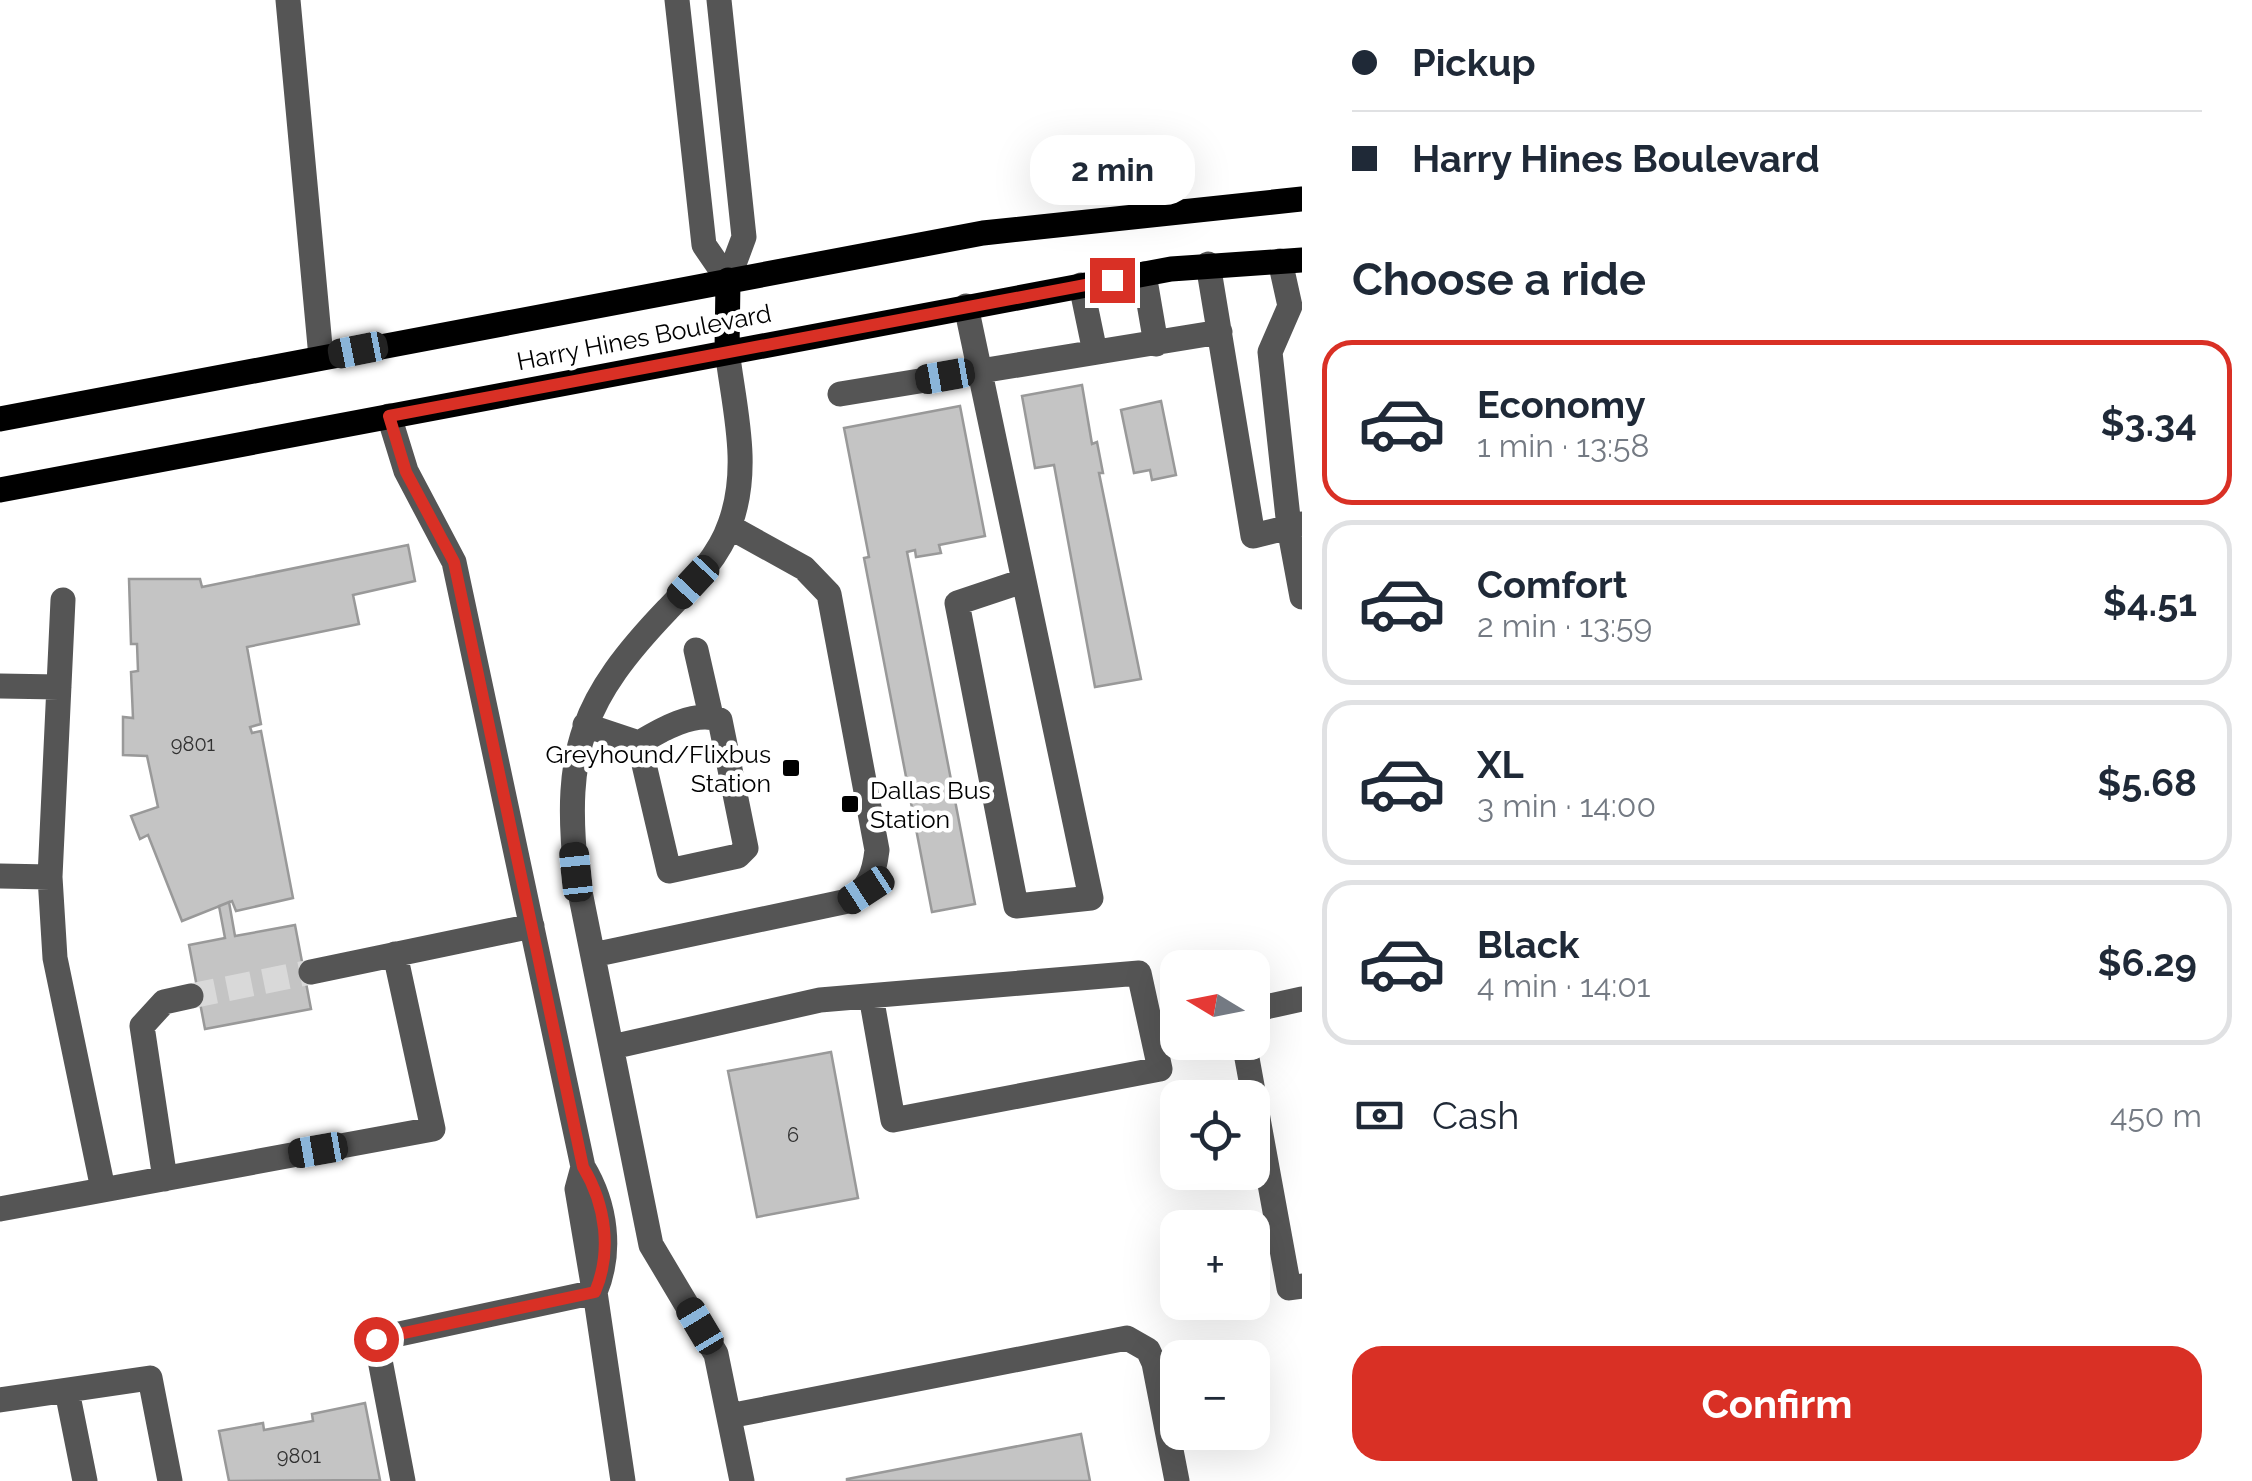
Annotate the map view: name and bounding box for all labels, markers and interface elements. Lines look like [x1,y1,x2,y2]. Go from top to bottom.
text: Pickup [1412,40,1536,85]
callout: 2 min [1030,135,1194,205]
text: Harry Hines Boulevard [1412,136,1820,181]
text: 2 min [1071,151,1154,188]
text: Choose a ride [1352,253,1646,306]
route end [1090,258,1135,303]
street label: Harry Hines Boulevard [514,298,774,376]
car [326,330,390,370]
car [913,356,977,396]
icon: car [1357,378,1447,468]
text: Economy [1477,382,1646,427]
text: $3.34 [2100,400,2197,445]
text: 1 min · 13:58 [1477,427,1649,464]
car [662,550,724,614]
icon: car [1357,558,1447,648]
text: Comfort [1477,562,1627,607]
text: $4.51 [2103,580,2197,625]
text: 2 min · 13:59 [1477,607,1652,644]
house number: 9801 [171,732,216,756]
icon: car [1357,738,1447,828]
place label: Greyhound/Flixbus Station [545,739,771,798]
text: XL [1477,742,1524,787]
marker: Greyhound/Flixbus Station [780,757,802,779]
text: $5.68 [2097,760,2197,805]
place label: Dallas Bus Station [870,775,991,834]
text: 3 min · 14:00 [1477,787,1656,824]
marker: Dallas Bus Station [839,793,861,815]
car [558,841,594,903]
car [833,861,899,919]
icon: car [1357,918,1447,1008]
text: Black [1477,922,1579,967]
text: $6.29 [2097,940,2197,985]
north arrow [1160,950,1270,1060]
map controls [1160,950,1270,1450]
text: 4 min · 14:01 [1477,967,1651,1004]
button: locate [1160,1080,1270,1190]
icon: cash [1352,1088,1407,1143]
text: Cash [1432,1093,1519,1138]
text: 450 m [2110,1097,2202,1134]
house number: 6 [787,1123,799,1147]
car [286,1130,350,1170]
button: + [1160,1210,1270,1320]
car [672,1293,728,1359]
route start [354,1317,399,1362]
button: − [1160,1340,1270,1450]
button: Confirm [1352,1346,2202,1461]
house number: 9801 [277,1444,322,1468]

